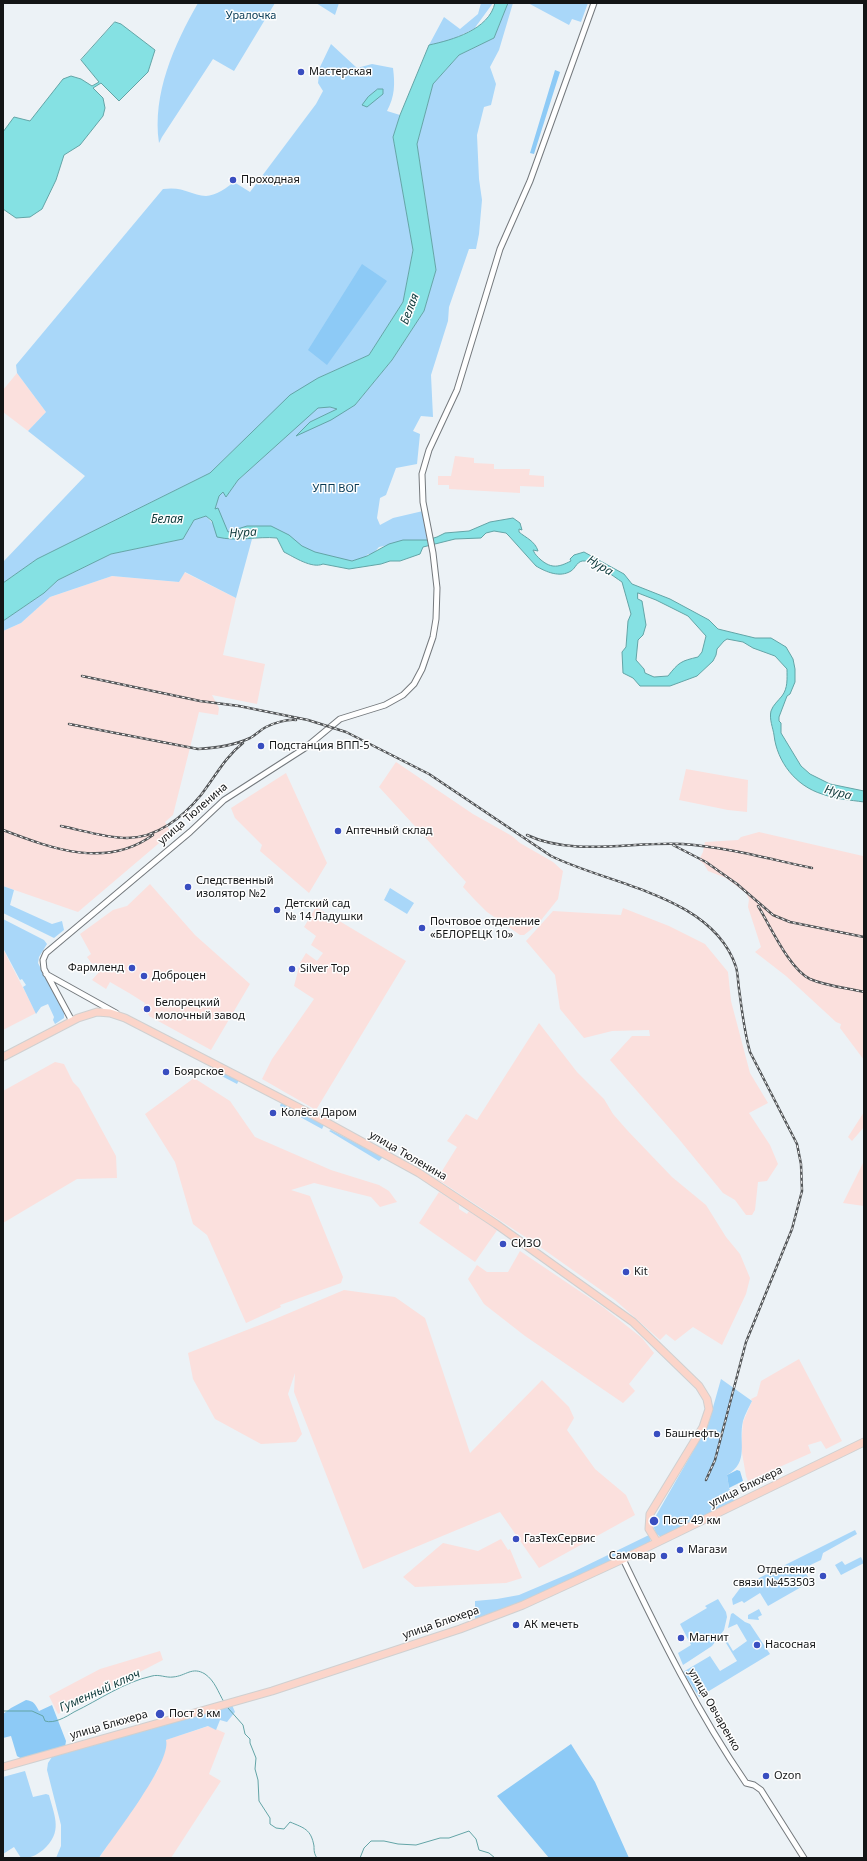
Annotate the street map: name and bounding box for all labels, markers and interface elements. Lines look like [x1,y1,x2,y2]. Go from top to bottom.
park label: Уралочка [226,9,276,23]
place label: Мастерская [309,65,372,79]
marker: Мастерская [296,67,306,77]
place label: Проходная [241,173,300,187]
marker: Проходная [228,175,238,185]
water label: Белая [398,291,422,327]
park label: УПП ВОГ [313,482,359,496]
water label: Белая [151,513,183,527]
water label: Нура [229,525,257,541]
water label: Нура [584,553,616,579]
place label: Подстанция ВПП-5 [269,739,369,753]
marker: Подстанция ВПП-5 [256,741,266,751]
street label: улица Тюленина [156,780,230,848]
water label: Нура [823,782,853,804]
place label: Аптечный склад [346,824,432,838]
marker: Аптечный склад [333,826,343,836]
place label: Следственный изолятор №2 [196,874,274,900]
marker: Следственный изолятор №2 [183,882,193,892]
place label: Детский сад № 14 Ладушки [285,897,363,923]
marker: Детский сад № 14 Ладушки [272,905,282,915]
place label: Почтовое отделение «БЕЛОРЕЦК 10» [430,915,540,941]
marker: Почтовое отделение «БЕЛОРЕЦК 10» [417,923,427,933]
place label: Фармленд [68,961,124,975]
place label: Silver Top [300,962,350,976]
marker: Фармленд [127,963,137,973]
marker: Silver Top [287,964,297,974]
place label: Доброцен [152,969,206,983]
marker: Доброцен [139,971,149,981]
place label: Белорецкий молочный завод [155,996,245,1022]
marker: Белорецкий молочный завод [142,1004,152,1014]
place label: Боярское [174,1065,224,1079]
marker: Боярское [161,1067,171,1077]
place label: Колёса Даром [281,1106,357,1120]
marker: Колёса Даром [268,1108,278,1118]
street label: улица Тюленина [367,1128,449,1184]
place label: СИЗО [511,1237,541,1251]
marker: СИЗО [498,1239,508,1249]
place label: Kit [634,1265,648,1279]
marker: Kit [621,1267,631,1277]
place label: Башнефть [665,1427,720,1441]
marker: Башнефть [652,1429,662,1439]
street label: улица Блюхера [707,1464,785,1510]
place label: Пост 49 км [663,1514,721,1528]
marker: Пост 49 км [648,1515,660,1527]
place label: ГазТехСервис [524,1532,596,1546]
marker: ГазТехСервис [511,1534,521,1544]
place label: Магази [688,1543,727,1557]
marker: Магази [675,1545,685,1555]
place label: Самовар [609,1549,656,1563]
marker: Самовар [659,1551,669,1561]
place label: Отделение связи №453503 [733,1563,815,1589]
marker: Отделение связи №453503 [818,1571,828,1581]
street label: улица Блюхера [401,1604,481,1642]
place label: АК мечеть [524,1618,579,1632]
marker: АК мечеть [511,1620,521,1630]
place label: Магнит [689,1631,729,1645]
marker: Магнит [676,1633,686,1643]
place label: Насосная [765,1638,816,1652]
marker: Насосная [752,1640,762,1650]
street label: улица Овчаренко [685,1666,743,1754]
water label: Гуменный ключ [57,1667,143,1715]
place label: Пост 8 км [169,1707,220,1721]
street label: улица Блюхера [69,1708,149,1742]
marker: Пост 8 км [154,1708,166,1720]
place label: Ozon [774,1769,801,1783]
marker: Ozon [761,1771,771,1781]

